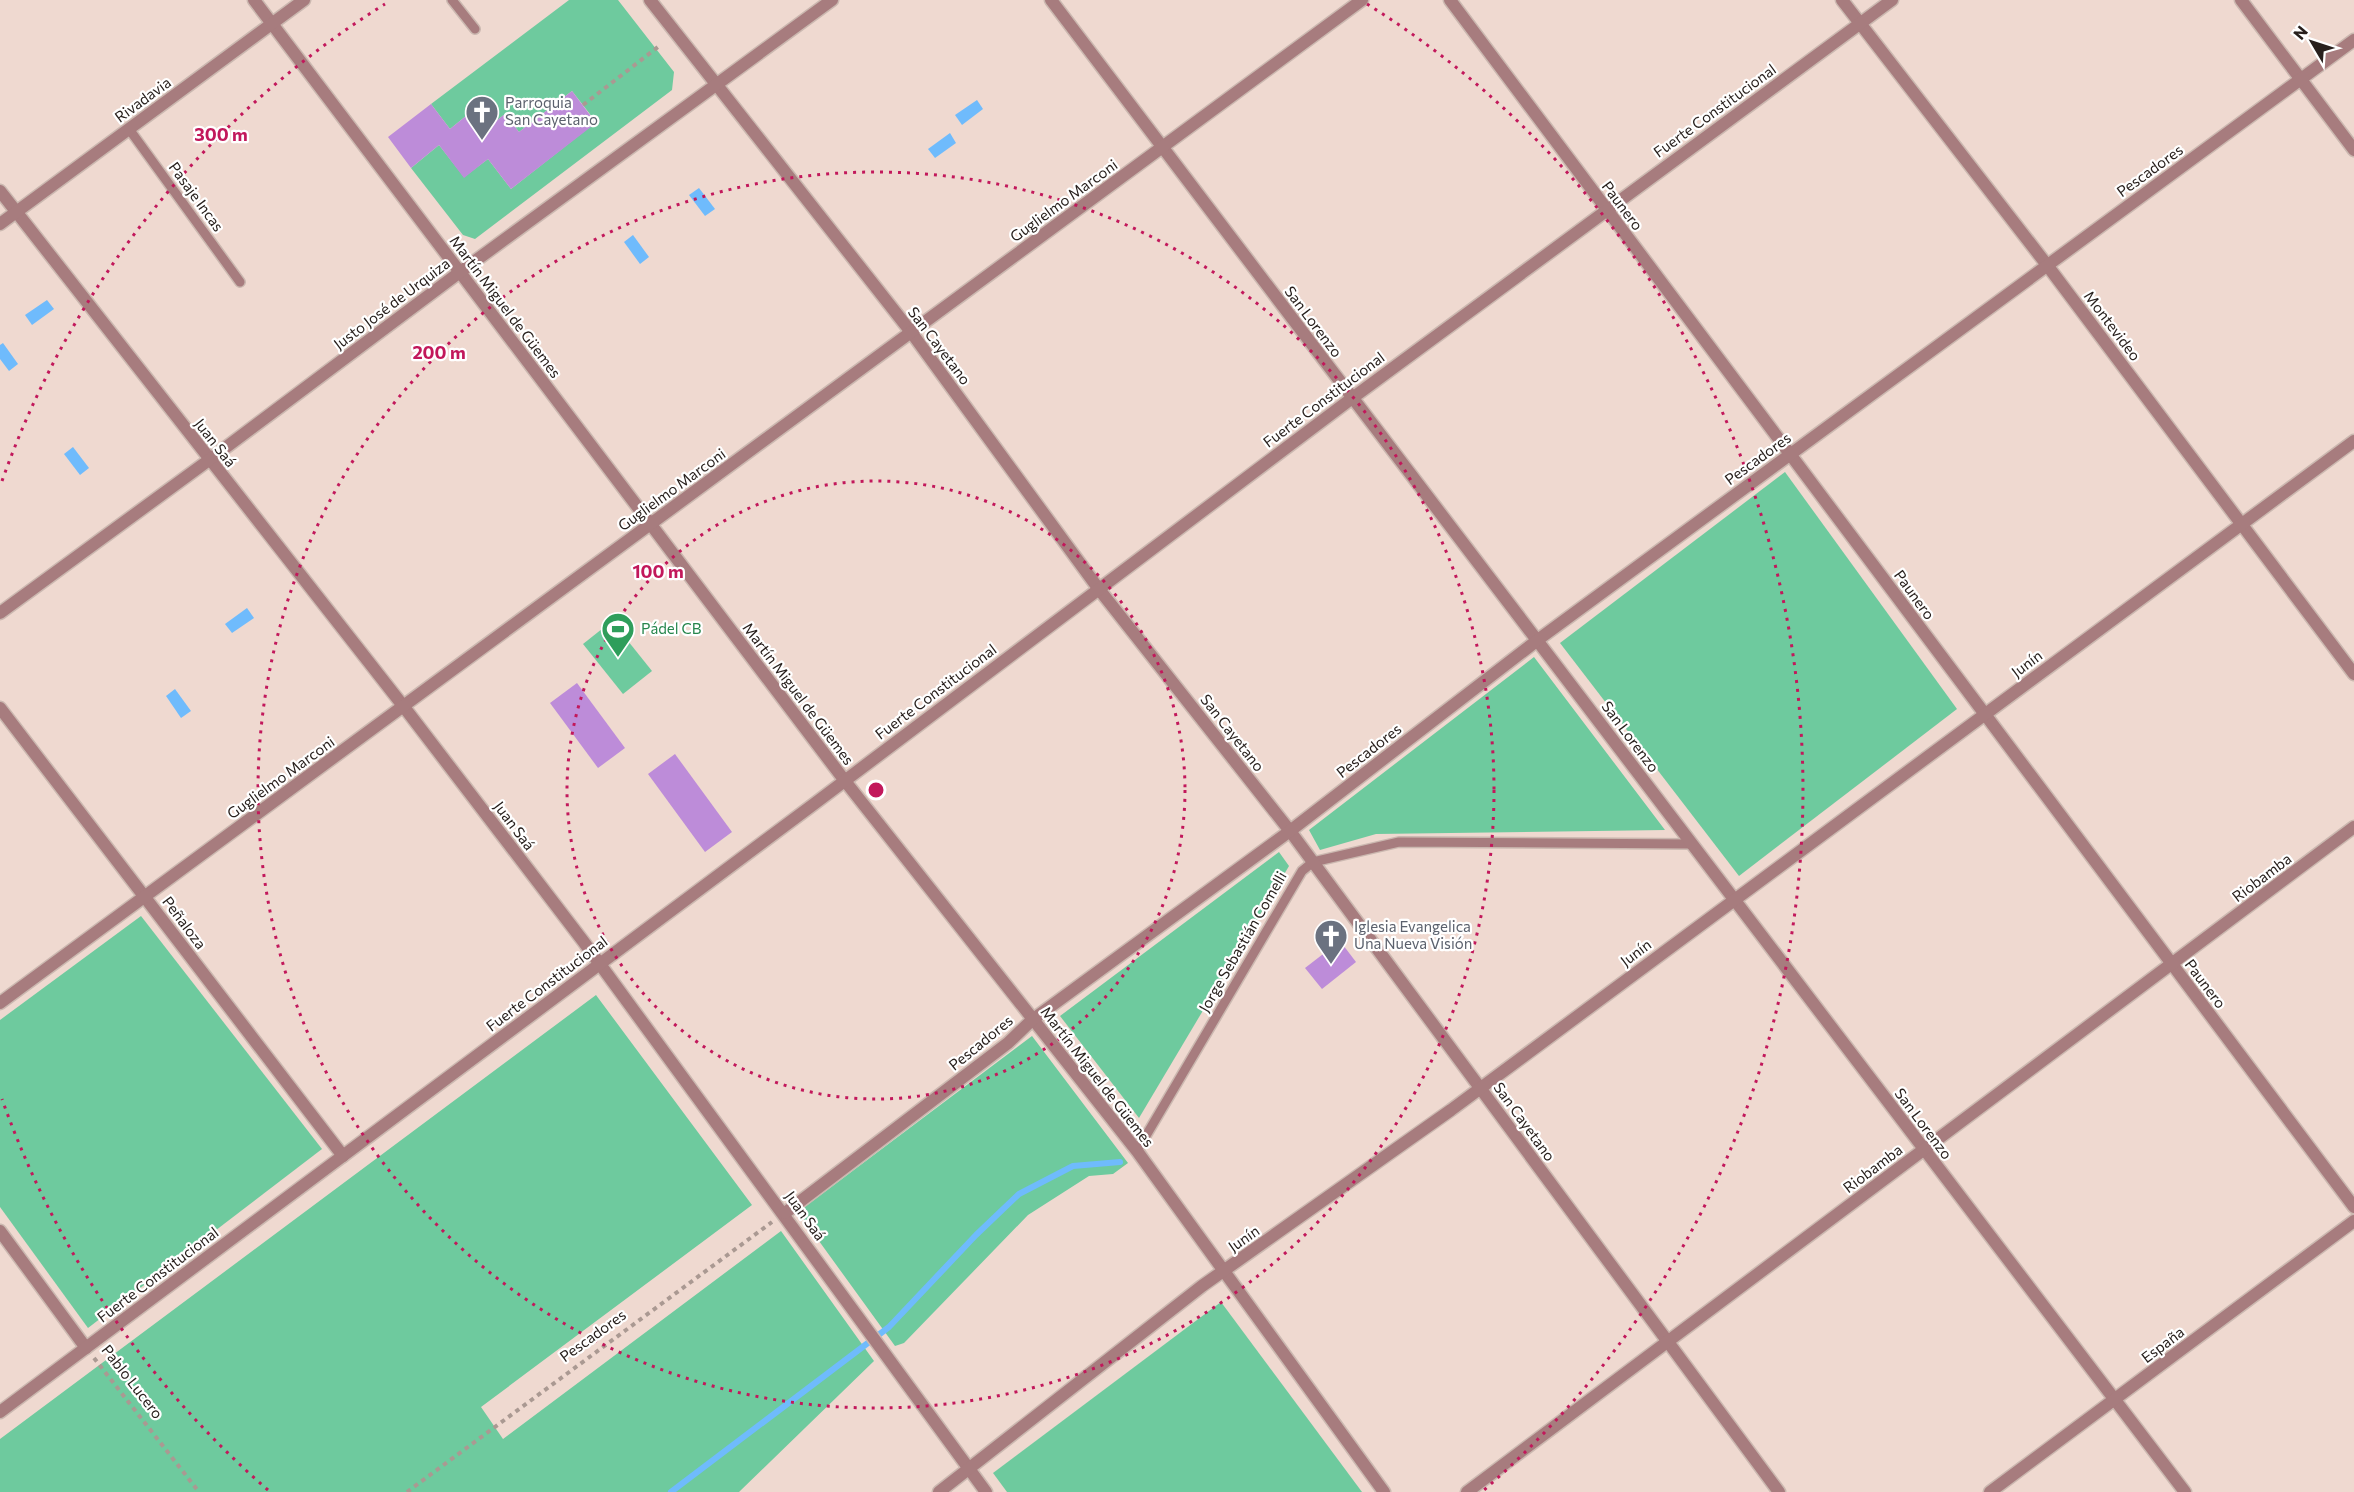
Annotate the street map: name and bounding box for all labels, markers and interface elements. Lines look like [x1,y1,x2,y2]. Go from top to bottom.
north arrow [2282,12,2342,72]
text: N [2289,22,2311,43]
street label: Fuerte Constitucional [1650,60,1779,161]
street label: Rivadavia [111,73,174,126]
place label: Parroquia San Cayetano [505,93,598,128]
church icon: Parroquia San Cayetano [464,94,500,141]
text: 300 m [194,123,248,145]
street label: Pescadores [2113,140,2186,200]
street label: Guglielmo Marconi [1006,155,1121,245]
street label: Pasaje Incas [166,158,228,235]
street label: Paunero [1599,177,1647,234]
street label: Martín Miguel de Güemes [446,232,565,381]
street label: Justo José de Urquiza [330,254,453,353]
street label: San Lorenzo [1281,282,1346,360]
street label: Montevideo [2081,287,2145,364]
street label: San Cayetano [905,303,975,388]
text: 200 m [412,341,466,363]
street label: Fuerte Constitucional [1259,348,1388,451]
street label: Juan Saá [191,415,240,470]
street label: Pescadores [1721,428,1794,488]
street label: Guglielmo Marconi [614,444,729,534]
text: 100 m [632,560,684,582]
street label: Paunero [1891,566,1939,623]
sports icon: Pádel CB [600,611,636,658]
place label: Pádel CB [641,619,702,637]
street label: Martín Miguel de Güemes [739,619,858,768]
street label: Fuerte Constitucional [871,640,1000,743]
street label: Junín [2007,646,2045,681]
street label: San Cayetano [1197,690,1269,775]
street label: San Lorenzo [1598,697,1663,775]
street label: Pescadores [1332,719,1404,781]
street label: Guglielmo Marconi [223,732,338,822]
centre of rings [866,780,886,800]
street label: Juan Saá [491,797,539,853]
street label: Riobamba [2228,849,2295,905]
street label: Jorge Sebastián Comelli [1195,868,1290,1015]
street label: Peñaloza [159,892,211,952]
place label: Iglesia Evangelica Una Nueva Visión [1354,917,1472,952]
church icon: Iglesia Evangelica Una Nueva Visión [1313,918,1349,965]
street label: Fuerte Constitucional [482,932,611,1035]
street label: Junín [1616,935,1654,970]
street label: Paunero [2182,955,2230,1012]
street label: Martín Miguel de Güemes [1037,1003,1158,1150]
street label: Pescadores [945,1011,1016,1074]
street label: San Cayetano [1490,1079,1559,1164]
street label: San Lorenzo [1891,1084,1956,1162]
street label: Riobamba [1839,1140,1906,1196]
street label: Juan Saá [782,1187,830,1244]
street label: Junín [1224,1221,1262,1255]
street label: Fuerte Constitucional [93,1223,222,1326]
street label: Pescadores [556,1305,629,1365]
street label: España [2137,1322,2187,1366]
street label: Pablo Lucero [98,1341,167,1422]

